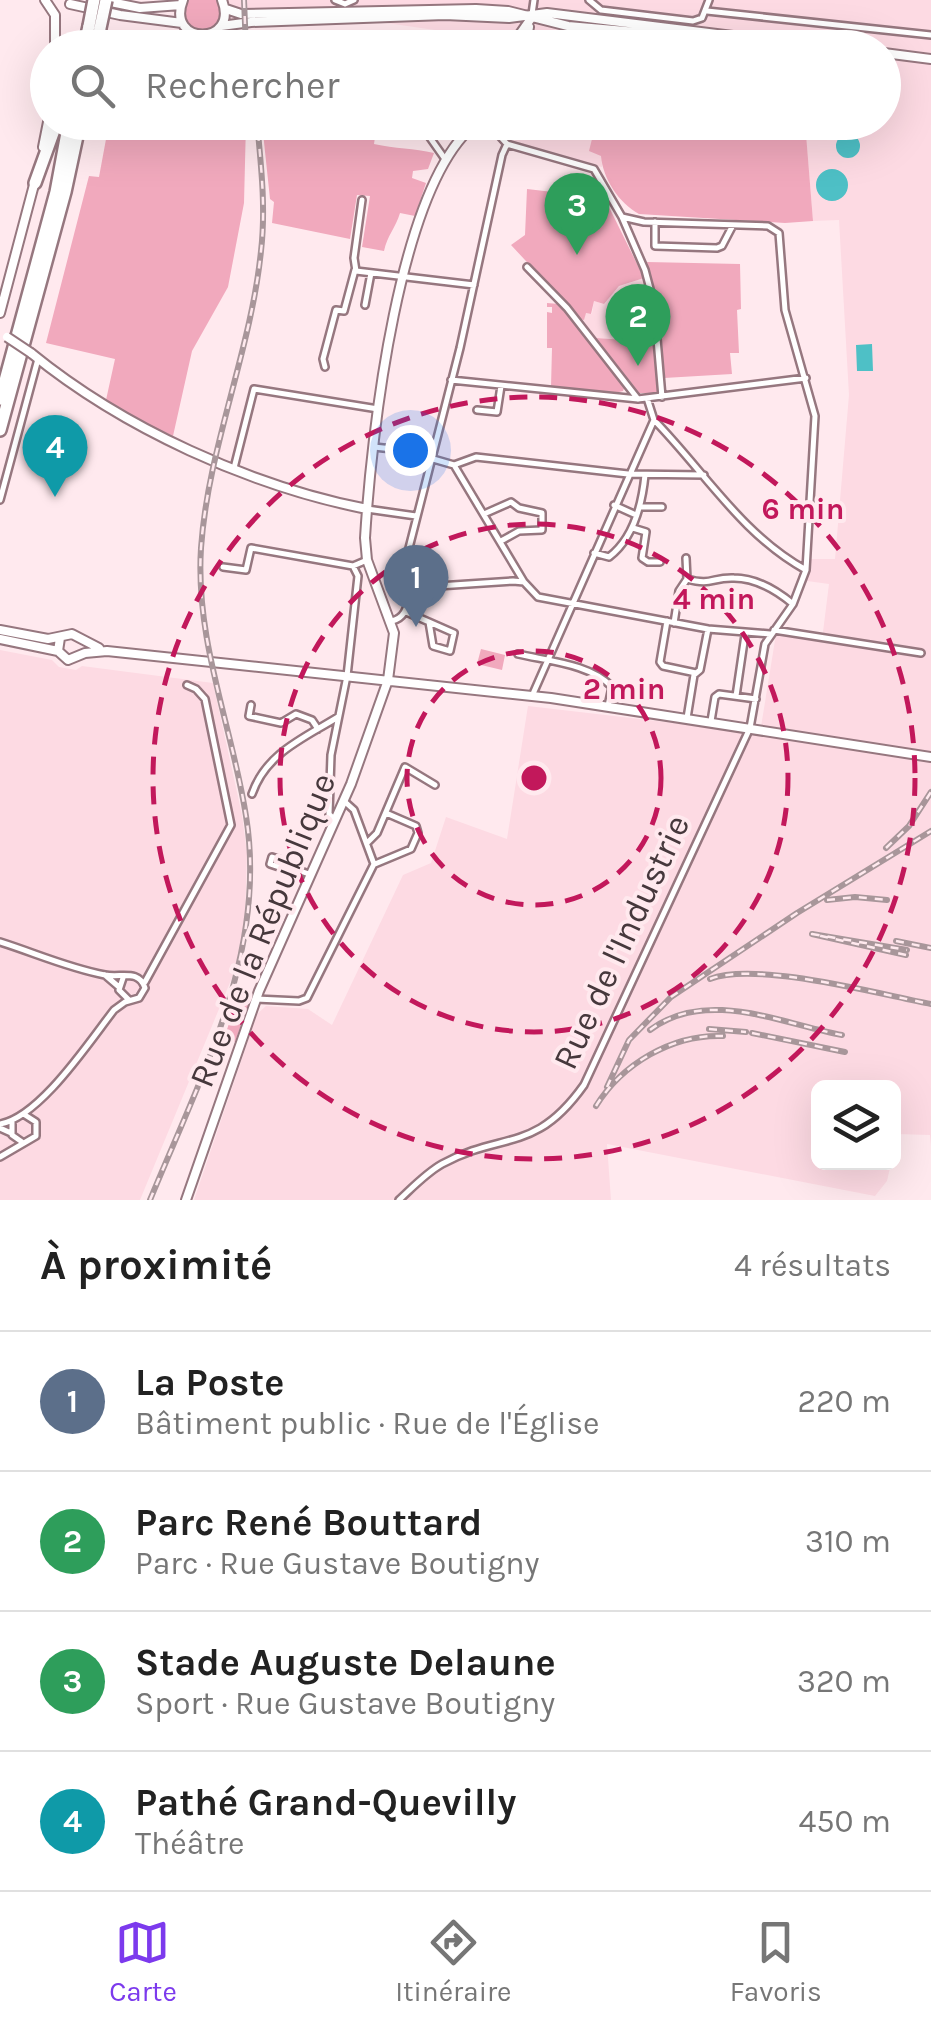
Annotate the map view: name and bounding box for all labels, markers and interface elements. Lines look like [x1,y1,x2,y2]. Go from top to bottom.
search box [30,30,901,140]
icon: search [65,58,120,113]
text: Rechercher [145,63,339,108]
pin: 3 [544,172,610,255]
pin: 2 [606,284,670,366]
pin: 4 [22,414,88,497]
your location [385,425,436,476]
text: 6 min [762,491,844,527]
pin: 1 [384,544,448,627]
text: 4 min [673,581,755,617]
text: 2 min [583,671,665,707]
centre of rings [516,760,552,796]
street label: Rue de la République [181,767,344,1093]
street label: Rue de l'Industrie [545,808,698,1076]
map controls [811,1080,901,1170]
button: layers [811,1080,901,1170]
text: À proximité [40,1240,272,1290]
text: 4 résultats [734,1247,891,1284]
text: La Poste [135,1360,284,1405]
text: 1 [67,1383,78,1420]
text: 220 m [797,1383,891,1420]
text: Bâtiment public · Rue de l'Église [135,1405,599,1442]
text: Parc René Bouttard [135,1500,482,1545]
text: 2 [63,1523,82,1560]
text: 310 m [805,1523,891,1560]
text: Parc · Rue Gustave Boutigny [135,1545,539,1582]
text: Stade Auguste Delaune [135,1640,556,1685]
text: 3 [63,1663,82,1700]
text: 320 m [797,1663,891,1700]
text: Sport · Rue Gustave Boutigny [135,1685,555,1722]
text: Pathé Grand-Quevilly [135,1780,516,1825]
text: 4 [63,1803,82,1840]
text: 450 m [799,1803,891,1840]
text: Théâtre [135,1825,244,1862]
tab: Carte [109,1915,177,2008]
tab: Itinéraire [395,1915,512,2008]
tab: Favoris [730,1915,822,2008]

